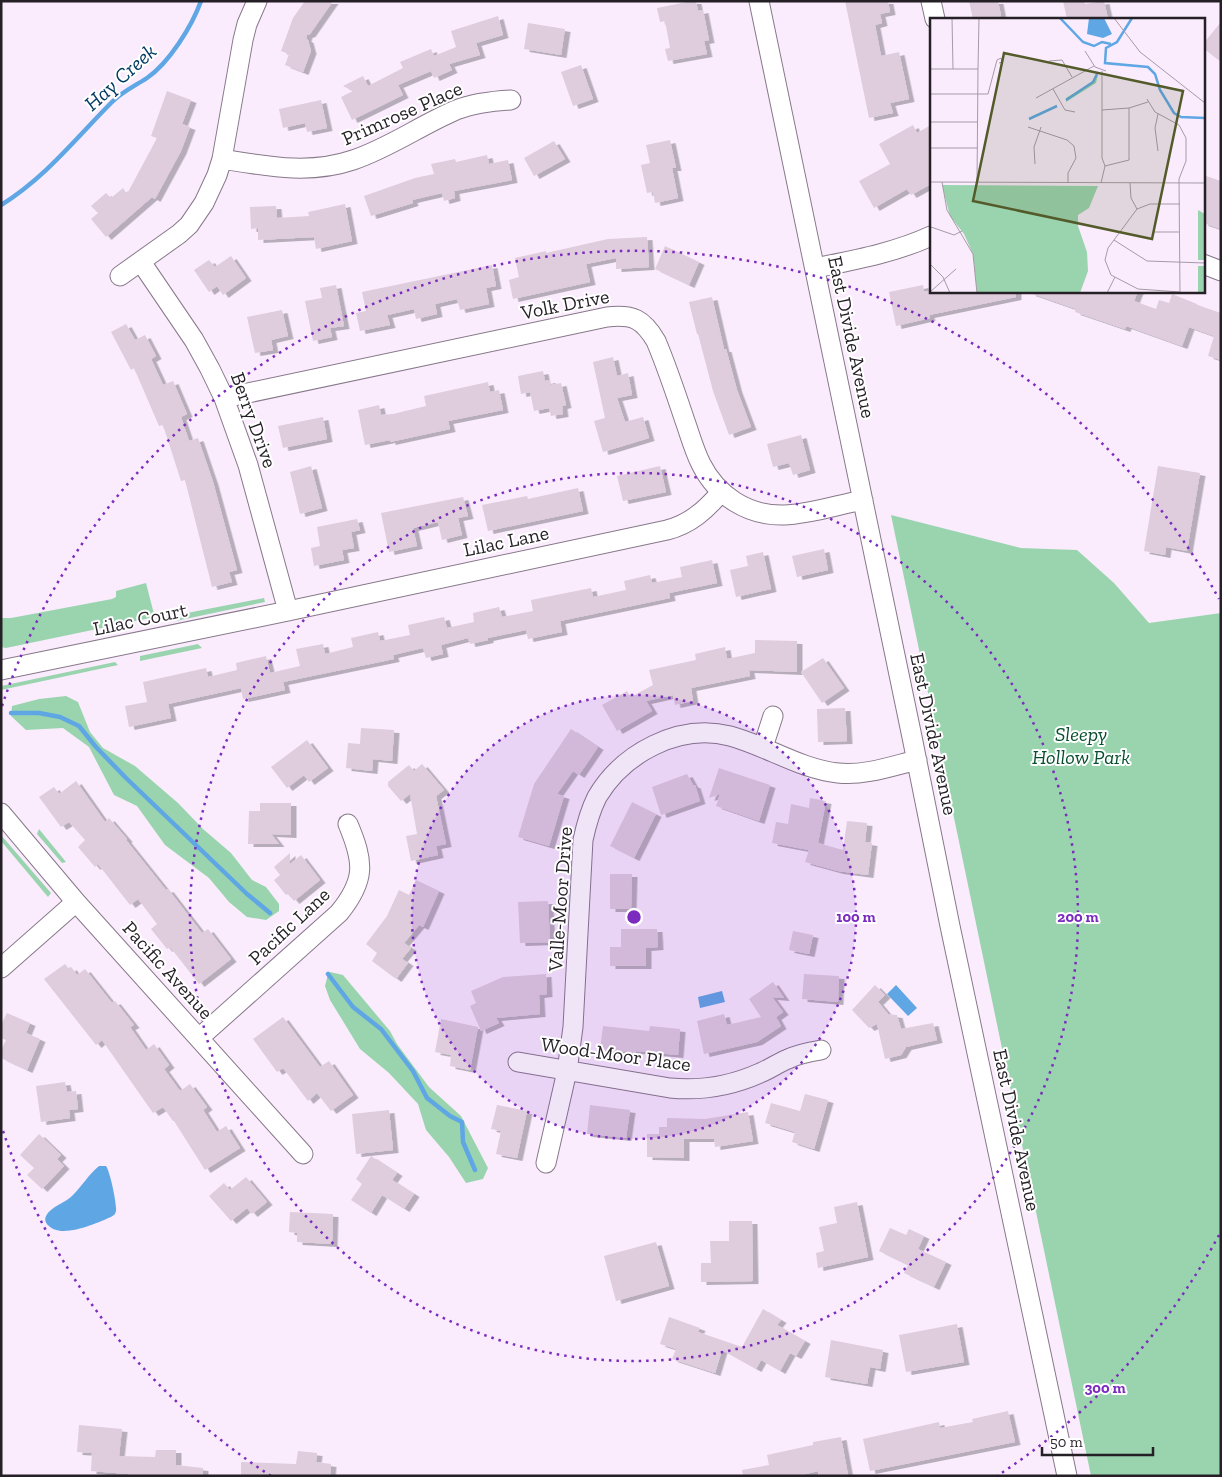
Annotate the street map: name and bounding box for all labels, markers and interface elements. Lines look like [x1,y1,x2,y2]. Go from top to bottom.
inset map [930,18,1204,292]
water label: Hay Creek [79,38,161,116]
street label: Primrose Place [338,76,466,150]
street label: East Divide Avenue [823,254,881,420]
street label: Volk Drive [518,284,611,324]
street label: Berry Drive [226,369,282,471]
street label: Lilac Lane [461,520,551,562]
street label: Lilac Court [91,597,190,641]
street label: East Divide Avenue [905,651,963,817]
park label: Sleepy Hollow Park [1032,722,1130,769]
street label: Valle-Moor Drive [543,826,577,973]
street label: Pacific Lane [243,882,335,970]
centre of rings [625,908,643,926]
text: 100 m [836,908,876,926]
text: 200 m [1057,908,1099,926]
street label: Pacific Avenue [118,916,218,1024]
street label: Wood-Moor Place [540,1032,692,1076]
street label: East Divide Avenue [988,1047,1046,1213]
text: 300 m [1084,1379,1126,1397]
scale bar [1042,1424,1153,1456]
text: 50 m [1050,1433,1083,1451]

